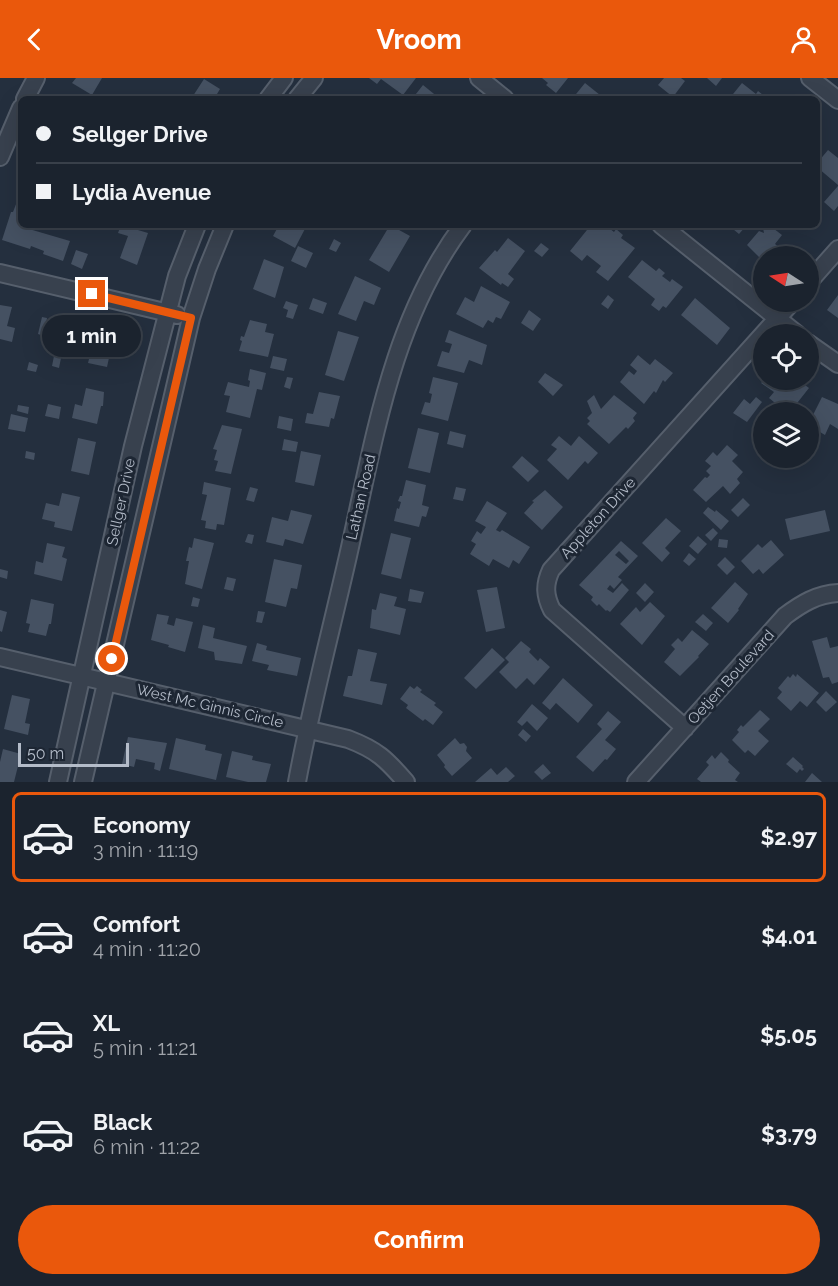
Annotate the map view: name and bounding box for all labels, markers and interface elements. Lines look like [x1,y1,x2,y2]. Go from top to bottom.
icon: back [18,23,51,56]
icon: person [787,23,820,56]
text: Vroom [376,24,462,55]
text: Sellger Drive [72,121,208,147]
text: Lydia Avenue [72,179,211,205]
north arrow [753,246,819,312]
map controls [753,246,819,468]
route end [78,280,105,307]
callout: 1 min [42,315,142,357]
text: 1 min [66,324,117,348]
button: locate [753,324,819,390]
button: layers [753,402,819,468]
street label: Lathan Road [342,452,380,542]
street label: Sellger Drive [103,457,139,547]
street label: Appleton Drive [557,473,639,563]
street label: Oetjen Boulevard [684,626,778,728]
route start [98,645,125,672]
street label: West Mc Ginnis Circle [135,680,285,732]
scale bar [18,740,129,768]
text: 50 m [27,744,64,763]
icon: car [21,810,75,864]
text: Economy [93,812,191,838]
text: $2.97 [760,824,817,850]
text: 3 min · 11:19 [93,838,198,862]
icon: car [21,909,75,963]
text: Comfort [93,911,180,937]
text: $4.01 [761,923,817,949]
text: 4 min · 11:20 [93,937,201,961]
icon: car [21,1008,75,1062]
text: XL [93,1010,120,1036]
text: $5.05 [760,1022,817,1048]
text: 5 min · 11:21 [93,1036,197,1060]
icon: car [21,1107,75,1161]
text: Black [93,1109,152,1135]
text: $3.79 [761,1121,817,1147]
text: 6 min · 11:22 [93,1135,200,1159]
button: Confirm [18,1205,820,1274]

